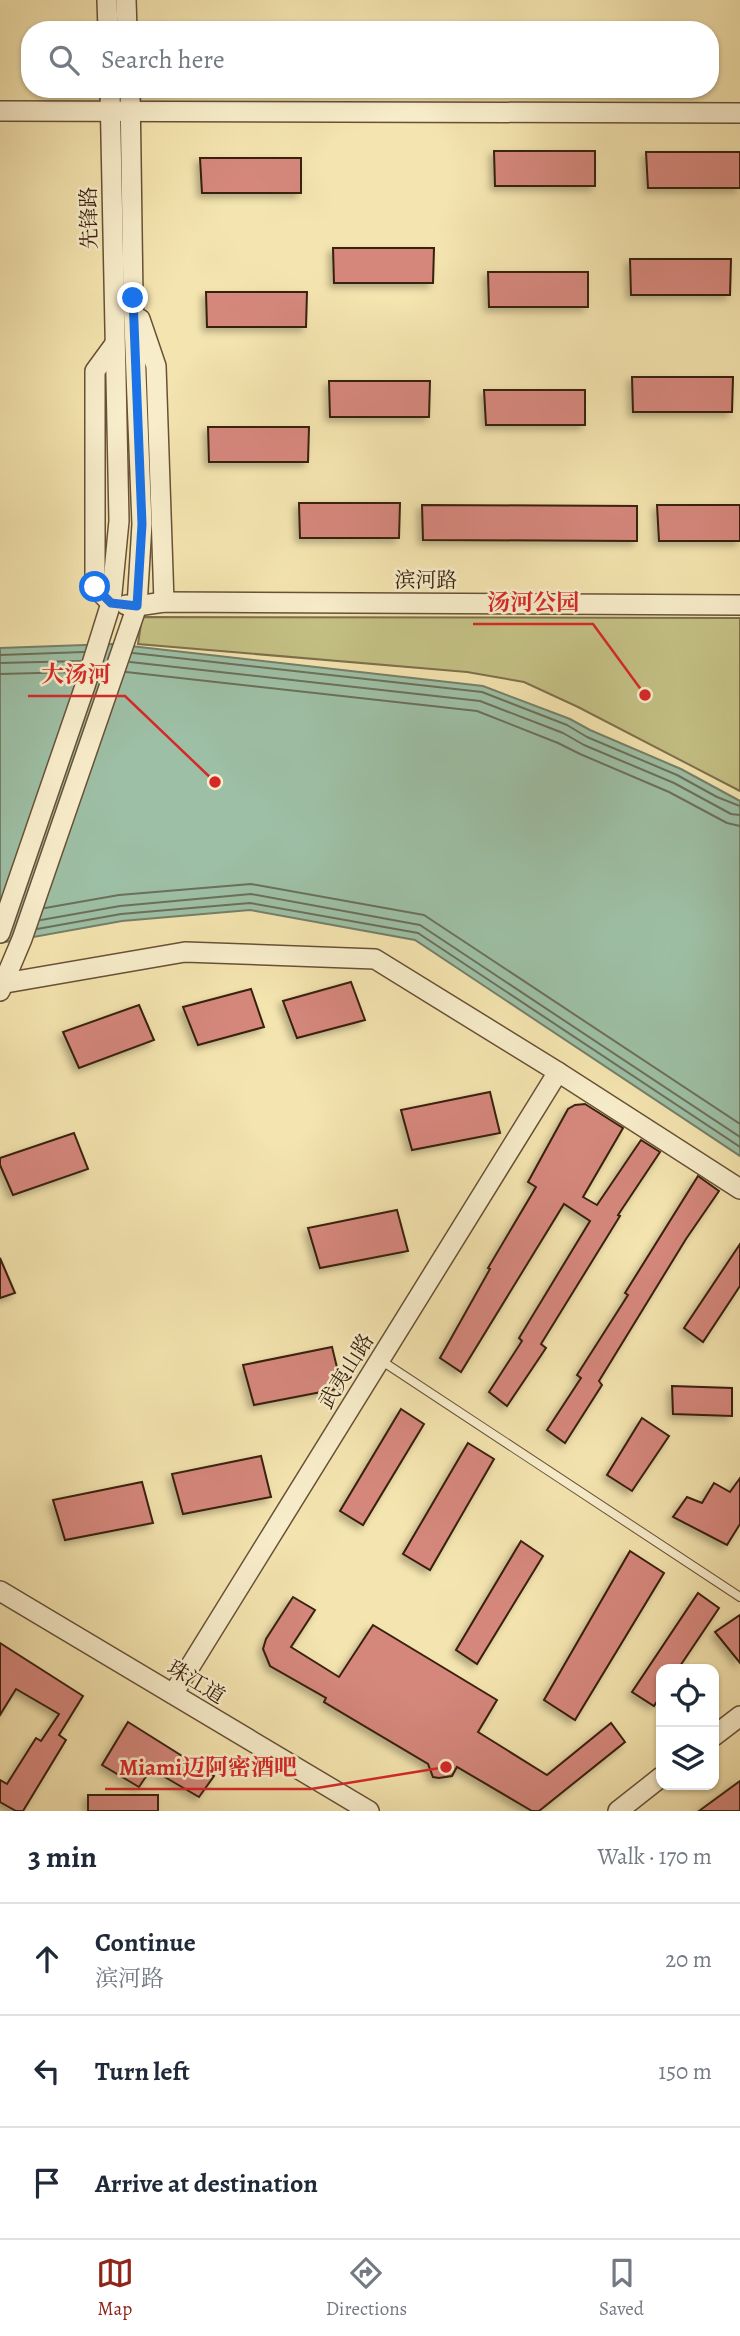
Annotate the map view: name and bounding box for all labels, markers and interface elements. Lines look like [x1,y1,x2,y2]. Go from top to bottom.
search box [21,21,719,98]
icon: search [45,41,83,79]
text: Search here [101,42,225,77]
street label: 先锋路 [74,186,104,250]
route end [117,282,148,313]
street label: 滨河路 [395,566,458,594]
route start [79,571,110,602]
callout: 汤河公园 [473,580,593,624]
text: 汤河公园 [487,587,579,618]
callout: 大汤河 [28,652,125,696]
text: 大汤河 [42,659,111,690]
street label: 武夷山路 [312,1328,380,1414]
street label: 珠江道 [162,1654,230,1710]
map controls [656,1664,719,1790]
button: locate [656,1664,719,1727]
button: layers [656,1727,719,1790]
callout: Miami迈阿密酒吧 [105,1745,311,1789]
text: Miami迈阿密酒吧 [119,1752,297,1783]
text: 3 min [28,1837,97,1877]
text: Walk · 170 m [598,1841,712,1872]
text: Continue [95,1925,196,1960]
icon: ahead [28,1940,66,1978]
text: 20 m [665,1944,712,1975]
text: 滨河路 [95,1963,164,1994]
icon: left [28,2052,66,2090]
text: Turn left [95,2054,190,2089]
text: 150 m [658,2056,712,2087]
icon: arrive [28,2164,66,2202]
text: Arrive at destination [95,2166,318,2201]
tab: Map [96,2254,134,2322]
tab: Directions [326,2254,407,2322]
tab: Saved [599,2254,644,2322]

